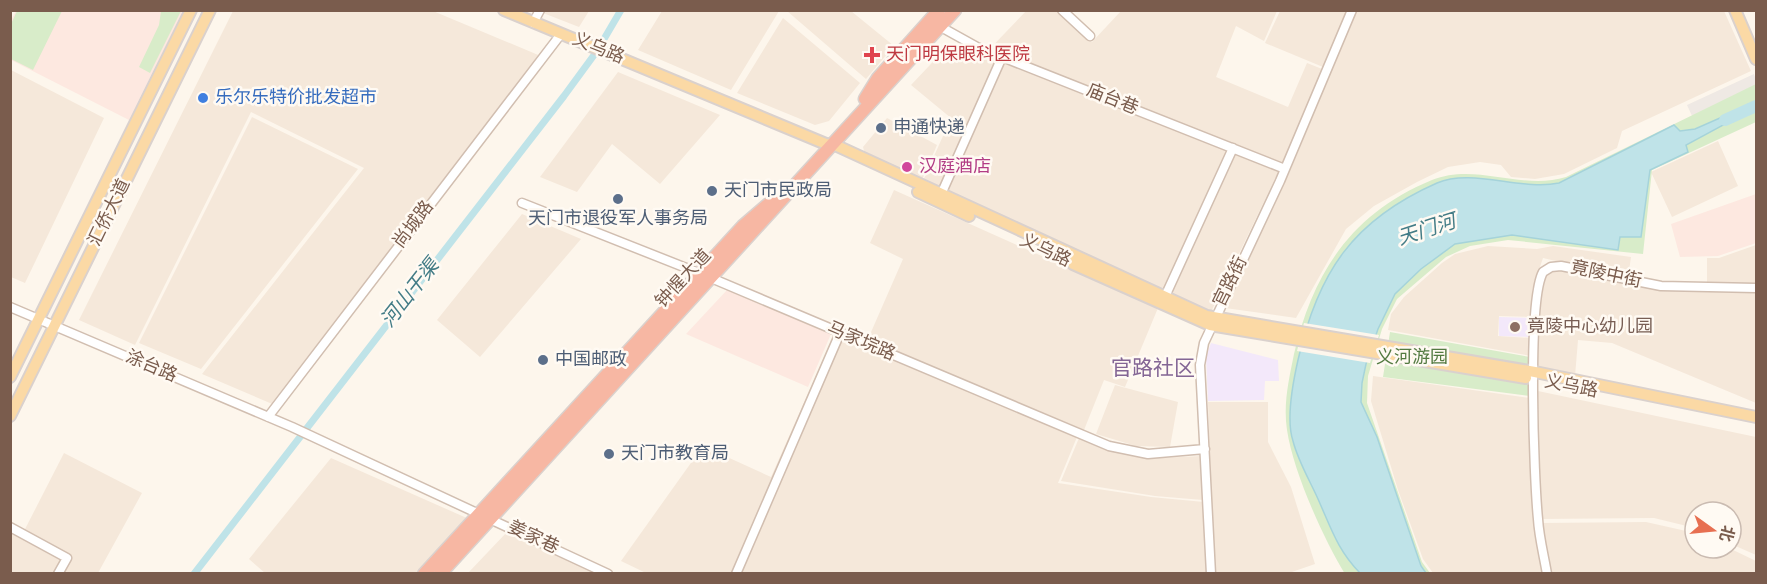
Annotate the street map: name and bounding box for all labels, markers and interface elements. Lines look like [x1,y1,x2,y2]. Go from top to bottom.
street label: 义乌路 [569,28,627,70]
place label: 天门明保眼科医院 [886,44,1030,67]
marker: 天门明保眼科医院 [863,46,881,64]
street label: 庙台巷 [1083,79,1141,121]
place label: 乐尔乐特价批发超市 [215,87,377,110]
marker: 乐尔乐特价批发超市 [196,91,210,105]
place label: 申通快递 [893,117,965,140]
marker: 申通快递 [874,121,888,135]
place label: 汉庭酒店 [919,156,991,179]
marker: 汉庭酒店 [900,160,914,174]
street label: 汇侨大道 [84,176,136,250]
place label: 天门市民政局 [724,180,832,203]
marker: 天门市民政局 [705,184,719,198]
marker: 天门市退役军人事务局 [611,192,625,206]
street label: 尚城路 [389,197,439,253]
place label: 天门市退役军人事务局 [528,208,708,231]
water label: 天门河 [1394,208,1463,253]
street label: 义乌路 [1016,229,1074,273]
street label: 钟惺大道 [651,245,717,313]
water label: 河山干渠 [376,252,448,334]
street label: 官路街 [1209,253,1253,311]
street label: 竟陵中街 [1568,256,1644,294]
place label: 竟陵中心幼儿园 [1527,316,1653,339]
street label: 马家垸路 [823,317,899,367]
marker: 竟陵中心幼儿园 [1508,320,1522,334]
street label: 涂台路 [122,346,180,388]
park label: 义河游园 [1376,347,1448,370]
place label: 中国邮政 [555,349,627,372]
marker: 中国邮政 [536,353,550,367]
district label: 官路社区 [1111,356,1195,383]
street label: 义乌路 [1542,371,1600,403]
place label: 天门市教育局 [621,443,729,466]
marker: 天门市教育局 [602,447,616,461]
north arrow [1683,500,1743,560]
street label: 姜家巷 [504,516,562,560]
text: 北 [1714,523,1737,544]

